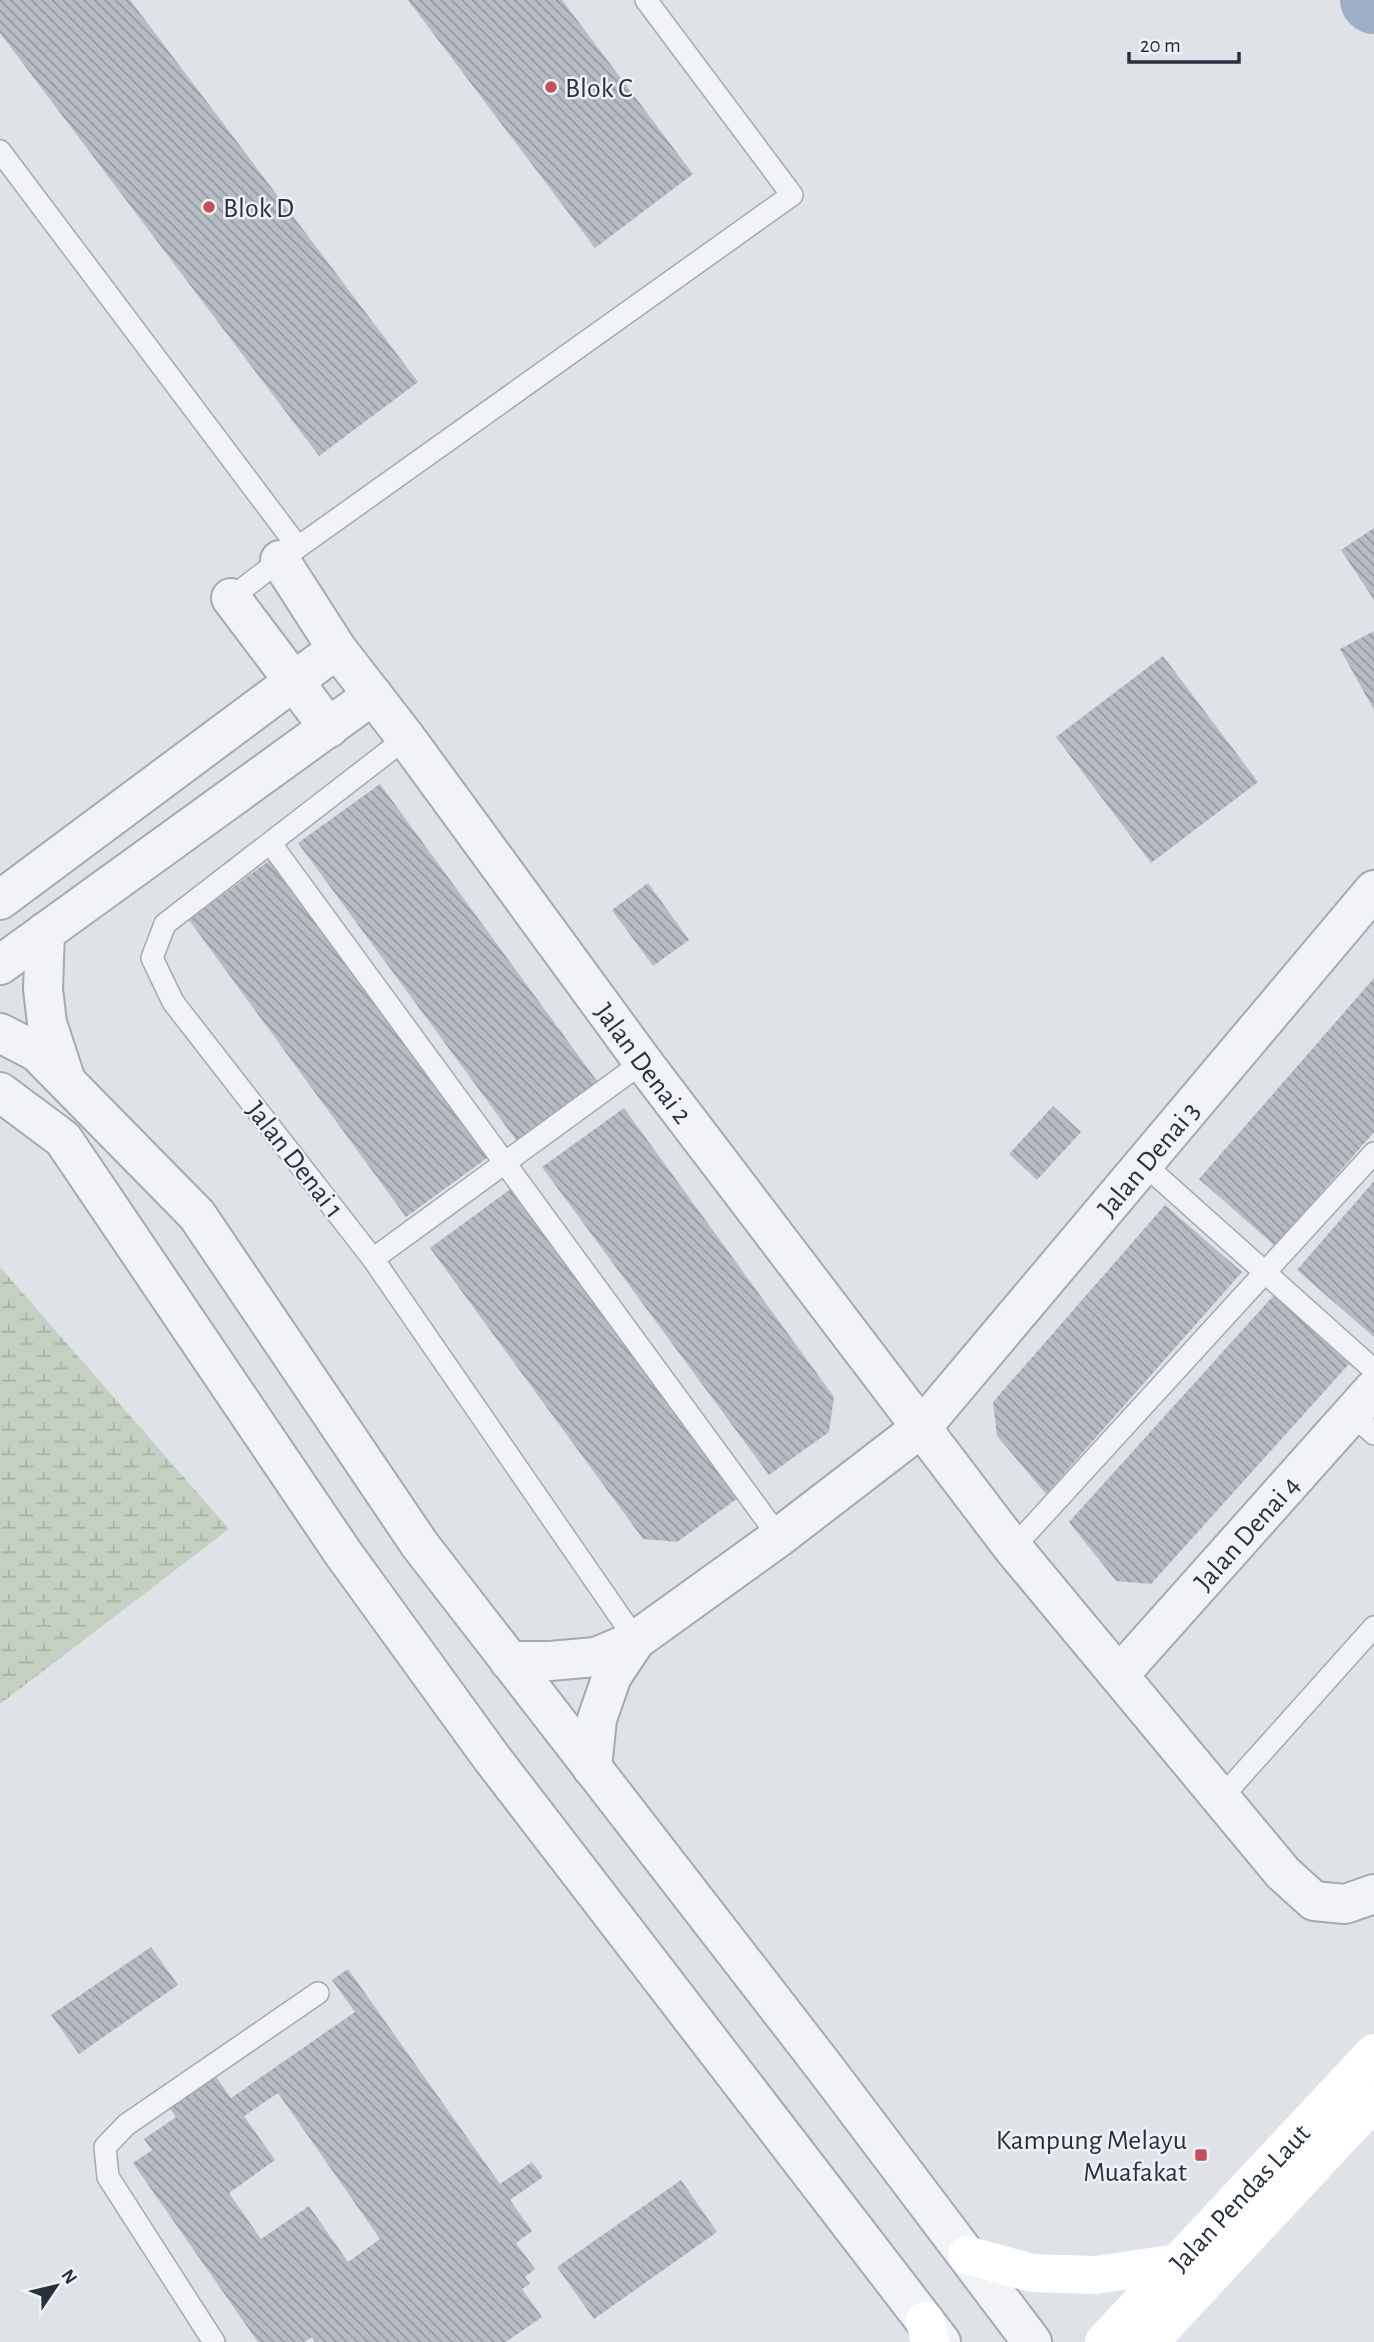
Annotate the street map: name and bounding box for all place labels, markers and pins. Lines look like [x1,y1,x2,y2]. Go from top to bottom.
place label: Blok C [565,75,633,103]
marker: Blok C [543,79,559,95]
place label: Blok D [223,195,294,223]
marker: Blok D [201,199,217,215]
place label: Kampung Melayu Muafakat [996,2127,1187,2187]
marker: Kampung Melayu Muafakat [1193,2147,1209,2163]

